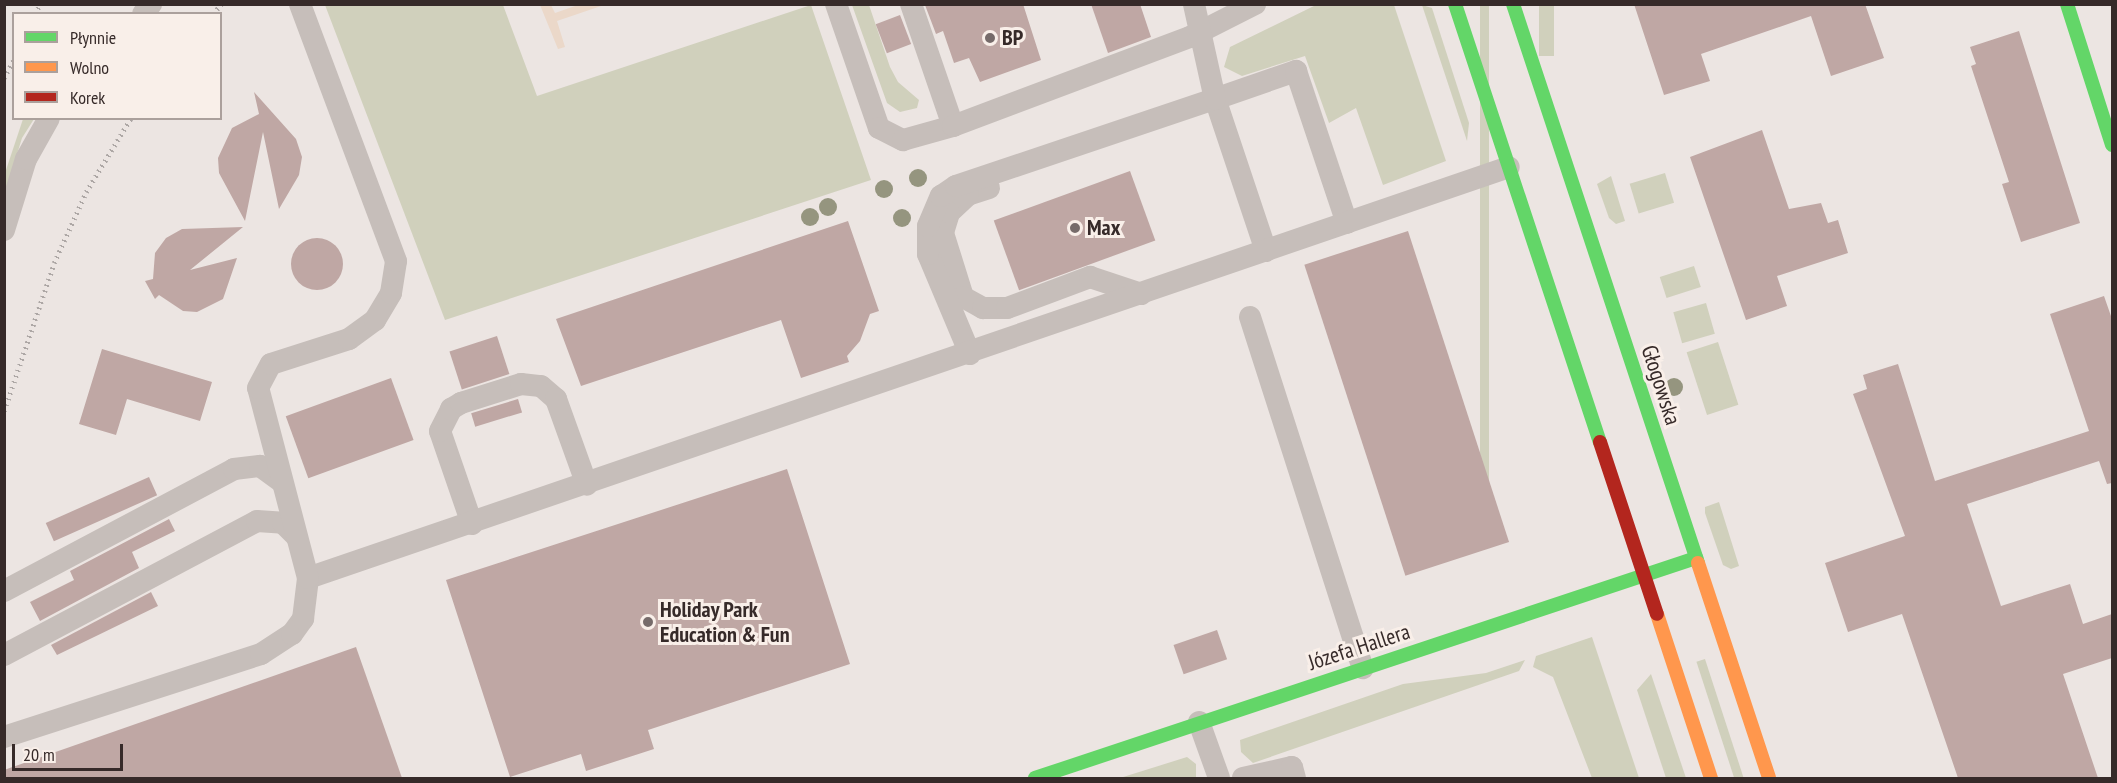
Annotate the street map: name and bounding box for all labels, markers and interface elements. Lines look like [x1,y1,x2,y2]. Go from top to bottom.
legend [12,12,222,120]
place label: BP [1002,25,1023,51]
text: Płynnie [70,26,116,49]
marker: BP [983,31,997,45]
text: Wolno [70,56,109,79]
text: Korek [70,86,105,109]
place label: Max [1087,215,1120,241]
marker: Max [1068,221,1082,235]
street label: Głogowska [1636,342,1686,428]
place label: Holiday Park Education & Fun [660,596,790,648]
marker: Holiday Park Education & Fun [641,615,655,629]
street label: Józefa Hallera [1305,618,1413,676]
scale bar [15,732,126,770]
text: 20 m [23,743,55,766]

